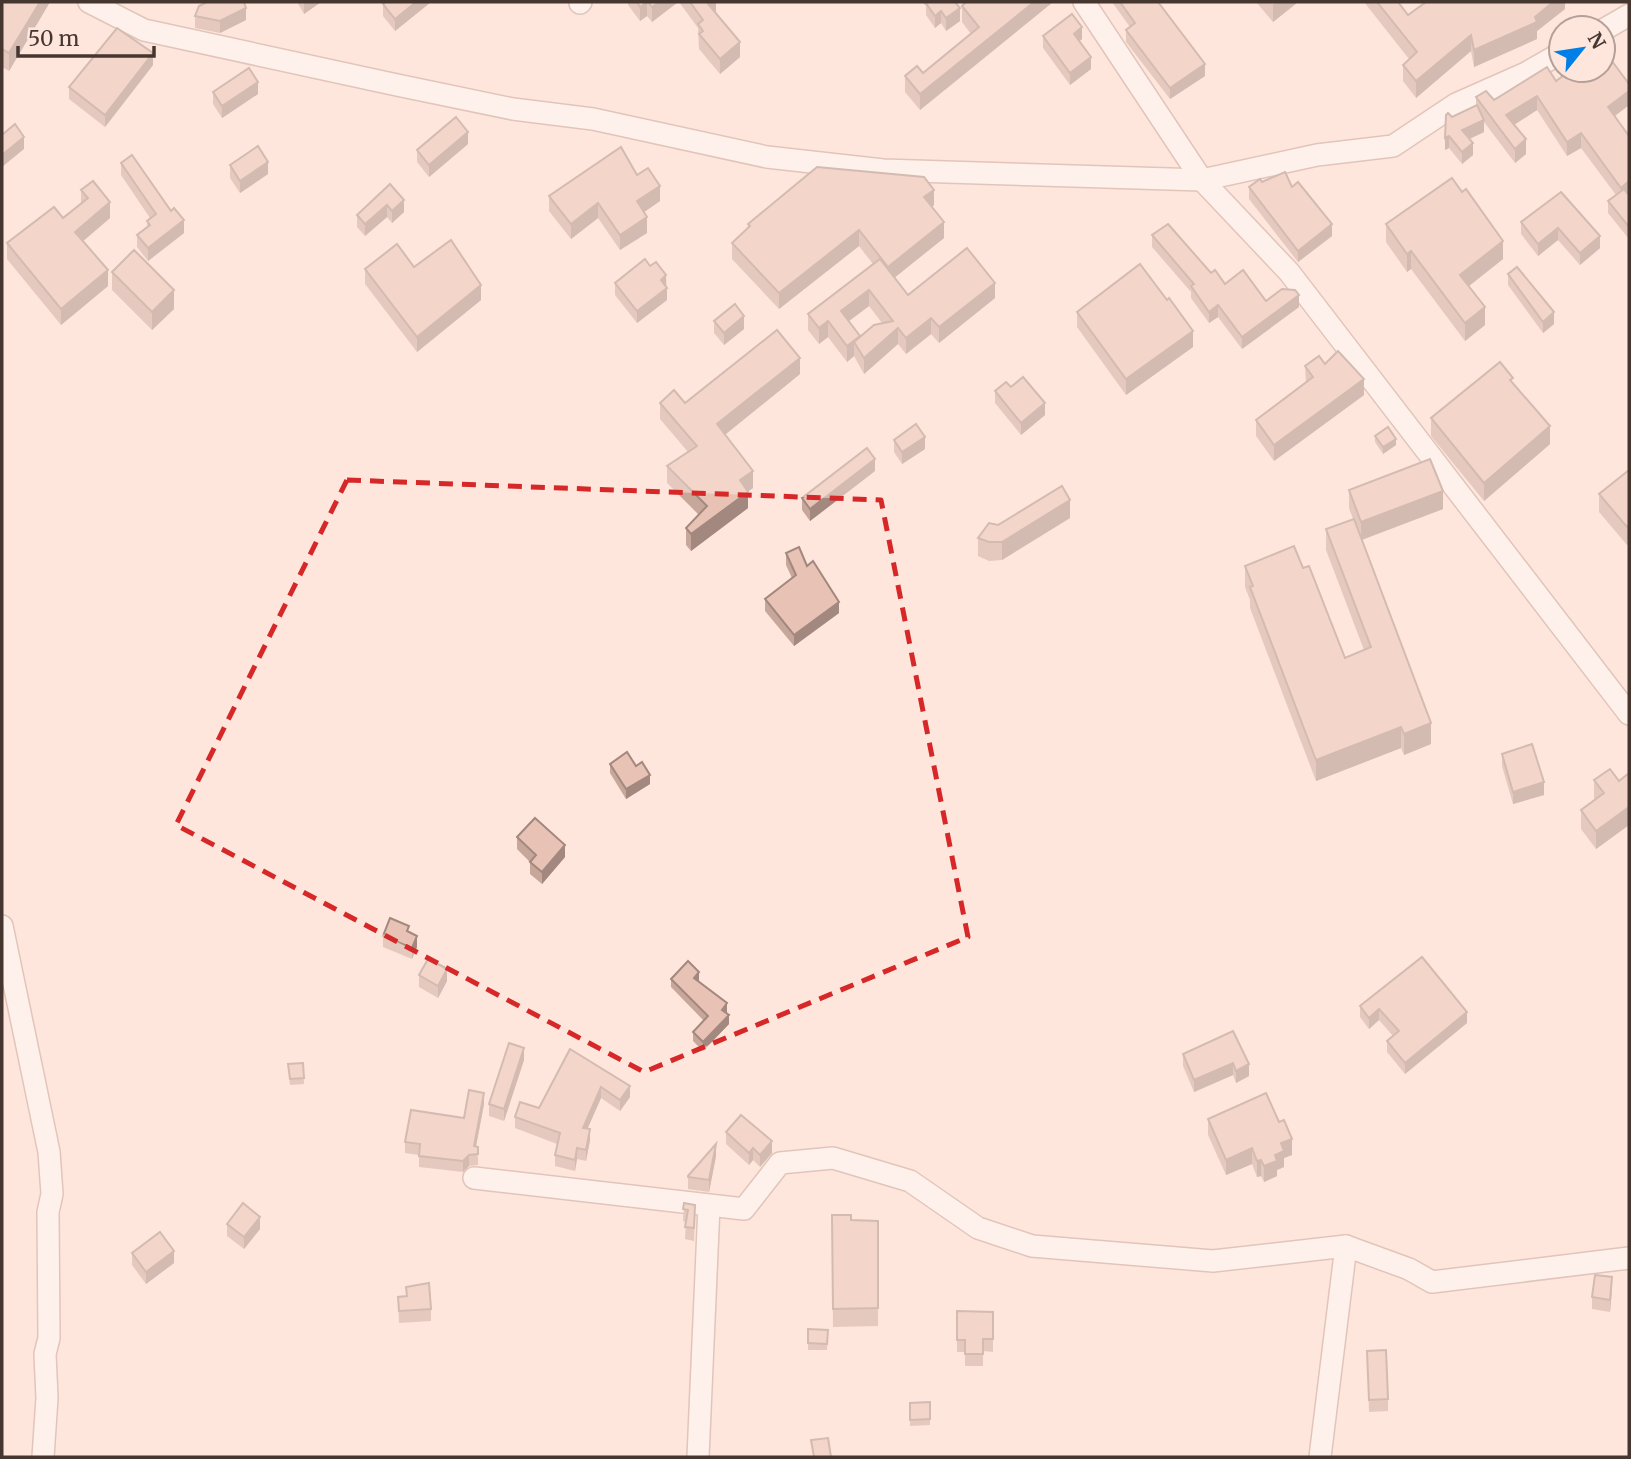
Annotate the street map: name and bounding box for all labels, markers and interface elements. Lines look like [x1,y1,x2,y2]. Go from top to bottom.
scale bar [18,14,154,58]
north arrow [1547,14,1617,84]
text: 50 m [28,25,79,52]
text: N [1583,28,1611,53]

